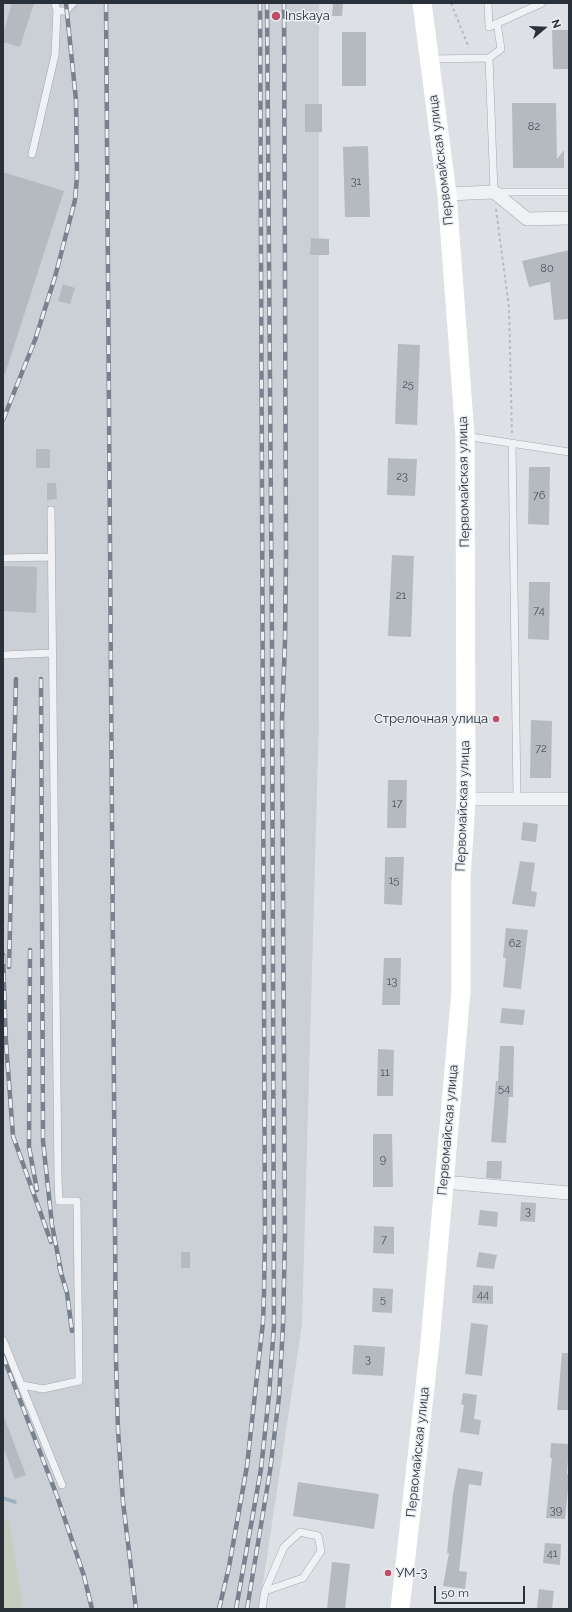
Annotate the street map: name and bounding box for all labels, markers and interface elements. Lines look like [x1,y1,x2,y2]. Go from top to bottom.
place label: Inskaya [285,8,330,24]
north arrow [524,8,564,48]
marker: Inskaya [270,10,282,22]
text: N [548,18,563,30]
street label: Первомайская улица [425,94,457,226]
house number: 82 [528,120,540,134]
house number: 31 [351,175,361,189]
house number: 80 [540,262,554,276]
house number: 25 [402,378,414,392]
street label: Первомайская улица [455,416,473,548]
house number: 23 [396,470,408,484]
house number: 76 [533,489,545,503]
house number: 21 [396,589,406,603]
house number: 74 [533,604,545,618]
place label: Стрелочная улица [374,711,488,727]
marker: Стрелочная улица [491,714,501,724]
street label: Первомайская улица [453,740,473,872]
house number: 72 [535,742,547,756]
house number: 17 [392,797,402,811]
house number: 15 [389,874,399,888]
house number: 62 [509,937,521,951]
house number: 13 [387,975,397,989]
street label: Первомайская улица [435,1064,461,1196]
house number: 11 [380,1066,390,1080]
house number: 54 [498,1082,510,1096]
house number: 9 [380,1153,386,1167]
house number: 3 [525,1205,531,1219]
house number: 7 [381,1233,387,1247]
house number: 44 [477,1288,489,1302]
house number: 5 [380,1293,386,1307]
house number: 3 [365,1353,371,1367]
street label: Первомайская улица [403,1386,433,1518]
house number: 39 [550,1504,562,1518]
house number: 41 [547,1547,557,1561]
place label: УМ-3 [396,1565,427,1581]
marker: УМ-3 [383,1568,393,1578]
scale bar [436,1578,527,1604]
text: 50 m [441,1586,469,1600]

